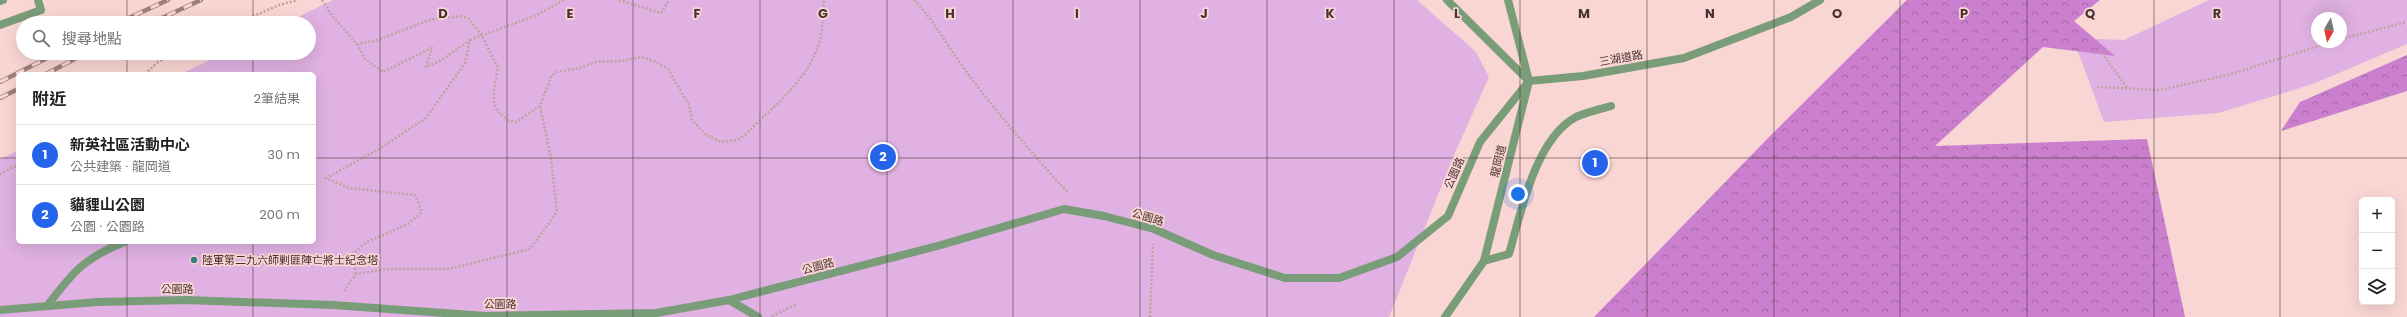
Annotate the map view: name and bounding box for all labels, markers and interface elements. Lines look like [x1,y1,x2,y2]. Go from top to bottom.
text: D [438,4,448,23]
text: E [566,4,574,23]
text: F [693,4,701,23]
text: G [818,4,828,23]
text: H [945,4,955,23]
text: I [1075,4,1079,23]
text: J [1200,4,1208,23]
text: K [1325,4,1335,23]
text: L [1454,4,1460,23]
text: M [1578,4,1590,23]
text: N [1705,4,1715,23]
text: O [1832,4,1842,23]
text: P [1960,4,1968,23]
text: Q [2085,4,2095,23]
text: R [2213,4,2221,23]
north arrow [2311,12,2347,48]
search box [16,16,316,60]
icon: search [30,27,52,49]
text: 搜尋地點 [62,28,122,49]
street label: 三湖道路 [1598,46,1644,70]
text: 附近 [32,87,66,111]
text: 2筆結果 [254,89,300,108]
text: 新英社區活動中心 [70,134,190,155]
pin: 2 [870,142,896,172]
street label: 龍岡道 [1486,143,1510,179]
text: 1 [43,145,47,164]
text: 30 m [267,145,300,164]
pin: 1 [1582,148,1608,178]
street label: 公園路 [1440,155,1468,191]
text: 公共建築 · 龍岡道 [70,157,171,176]
your location [1508,184,1528,204]
text: 貓貍山公園 [70,194,145,215]
map controls [2359,197,2395,305]
button: + [2359,197,2395,233]
text: 2 [41,205,49,224]
text: 200 m [259,205,300,224]
street label: 公園路 [1130,205,1166,229]
text: 公園 · 公園路 [70,217,145,236]
button: − [2359,233,2395,269]
place label: 陸軍第二九六師剿匪陣亡將士紀念塔 [202,252,378,268]
street label: 公園路 [800,254,836,278]
marker: 陸軍第二九六師剿匪陣亡將士紀念塔 [189,255,199,265]
button: layers [2359,269,2395,305]
street label: 公園路 [161,281,194,297]
street label: 公園路 [484,296,517,312]

